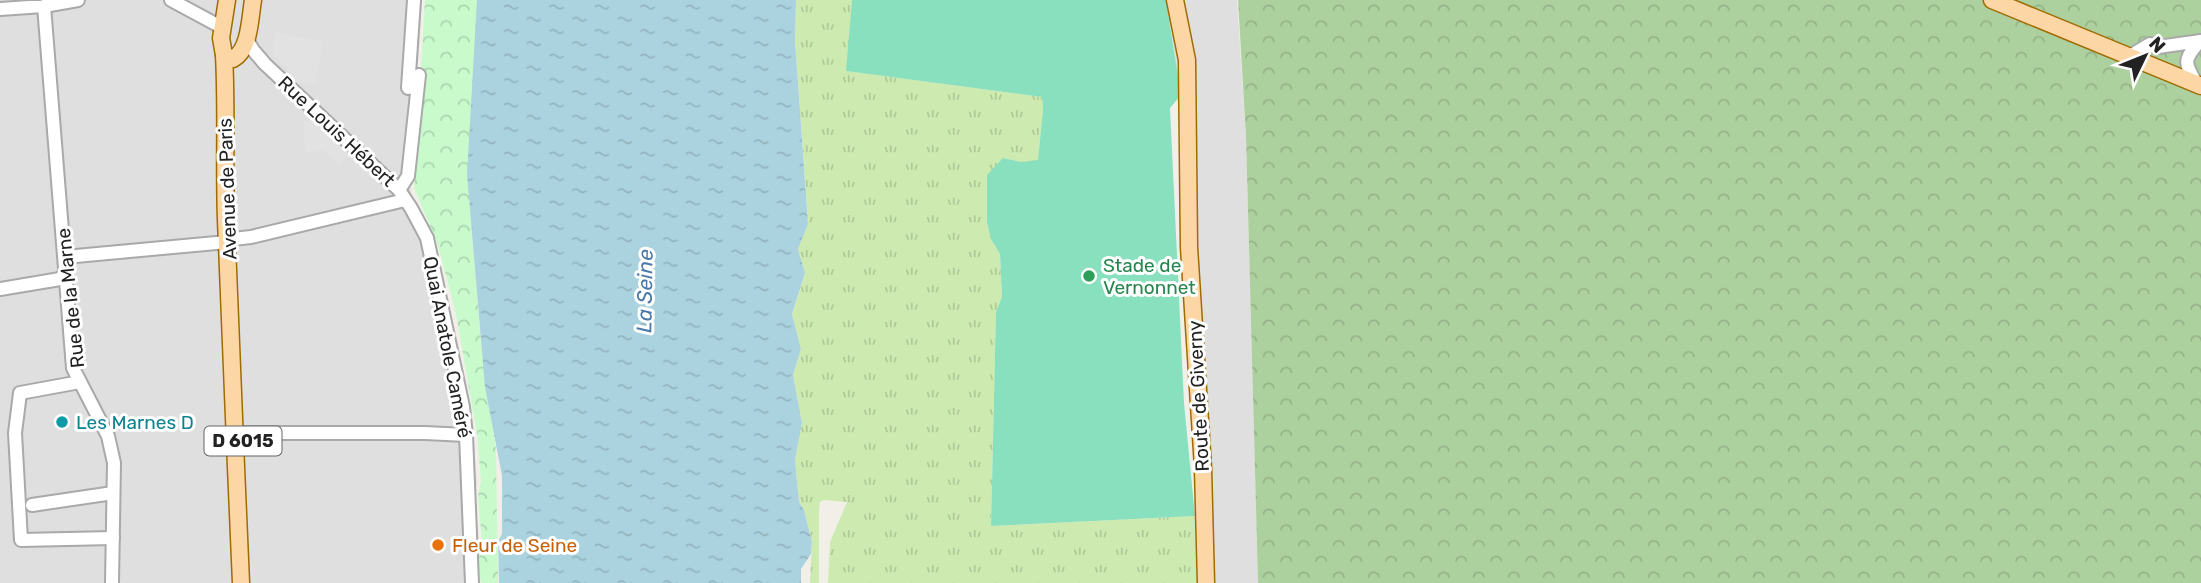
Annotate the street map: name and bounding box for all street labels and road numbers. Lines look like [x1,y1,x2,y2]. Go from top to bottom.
street label: Rue Louis Hébert [273,71,400,192]
street label: Avenue de Paris [214,118,241,260]
street label: Rue de la Marne [52,227,89,369]
street label: Quai Anatole Caméré [419,254,476,440]
street label: Route de Giverny [1183,320,1214,472]
road number: D 6015 [204,426,282,456]

